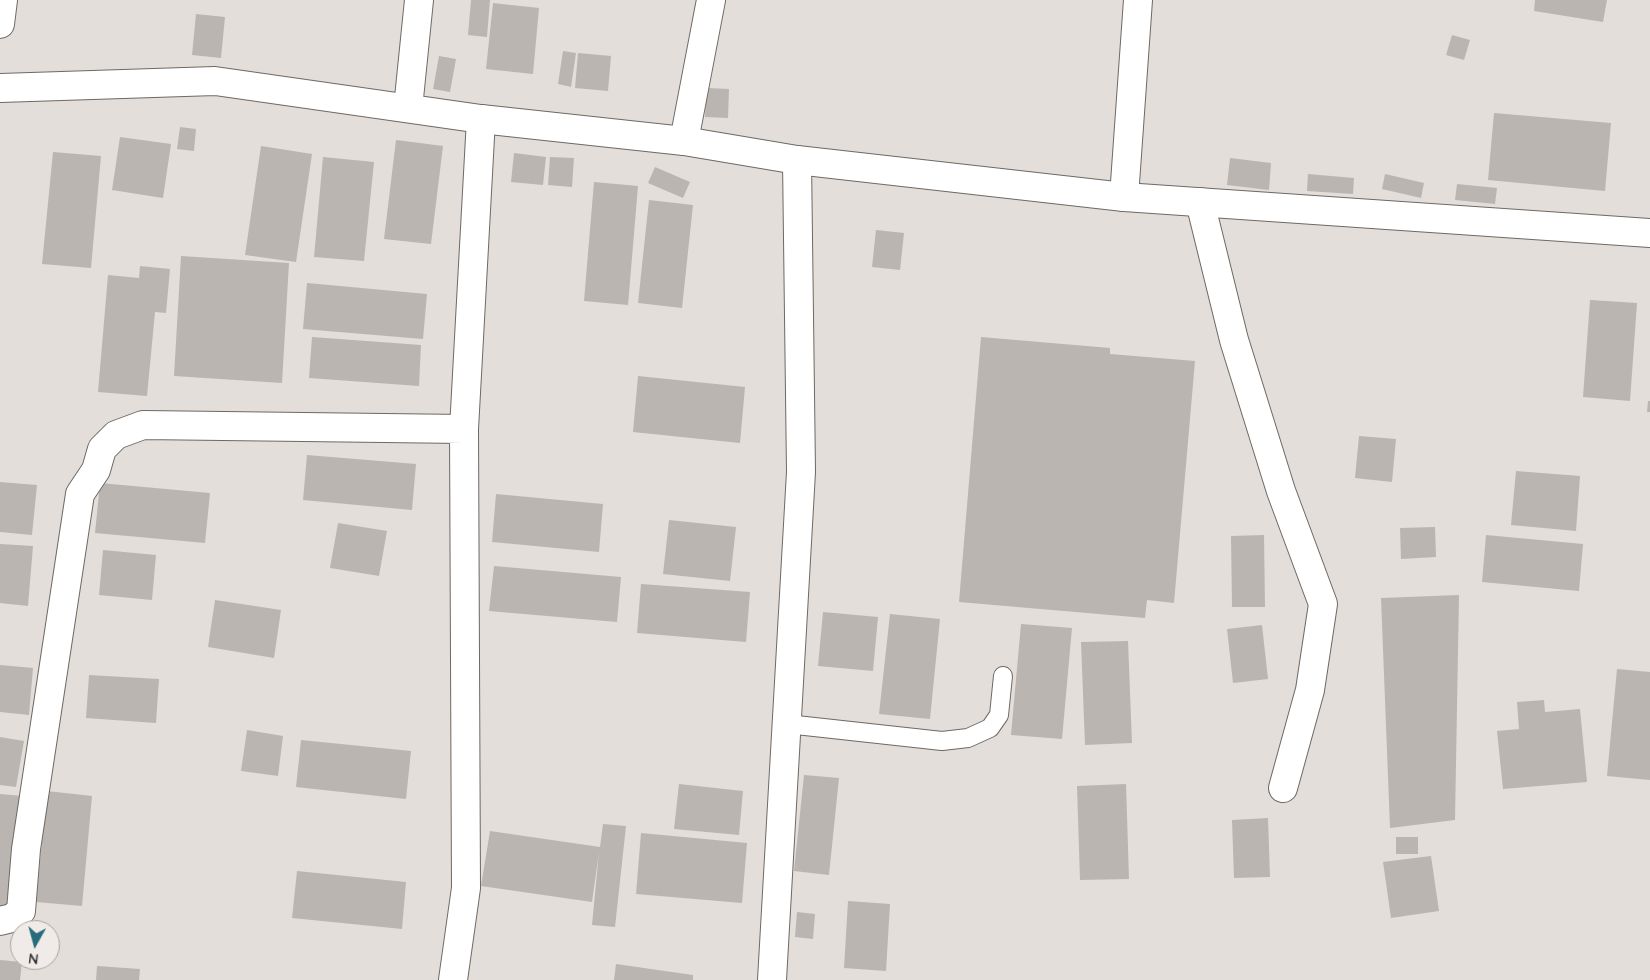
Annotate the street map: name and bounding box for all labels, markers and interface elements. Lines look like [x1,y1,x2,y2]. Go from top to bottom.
north arrow [10,920,60,970]
text: N [27,949,40,968]

